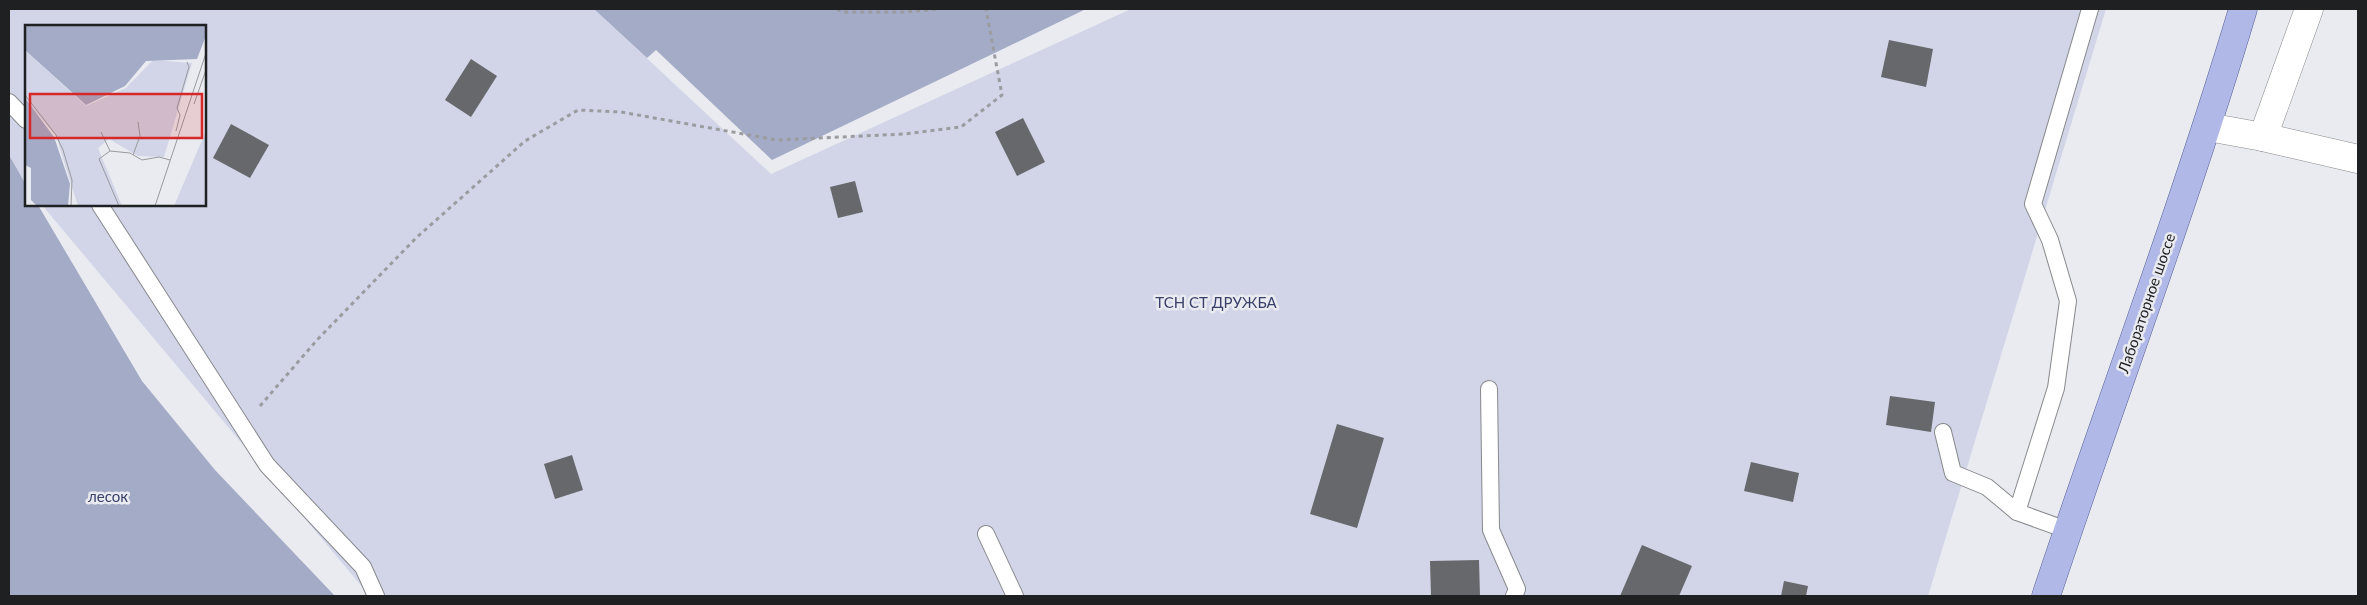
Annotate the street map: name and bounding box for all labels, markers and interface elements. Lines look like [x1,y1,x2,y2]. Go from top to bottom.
inset map [25,25,206,206]
street label: Лабораторное шоссе [2113,231,2178,376]
park label: ТСН СТ ДРУЖБА [1155,293,1278,311]
park label: лесок [88,487,128,505]

